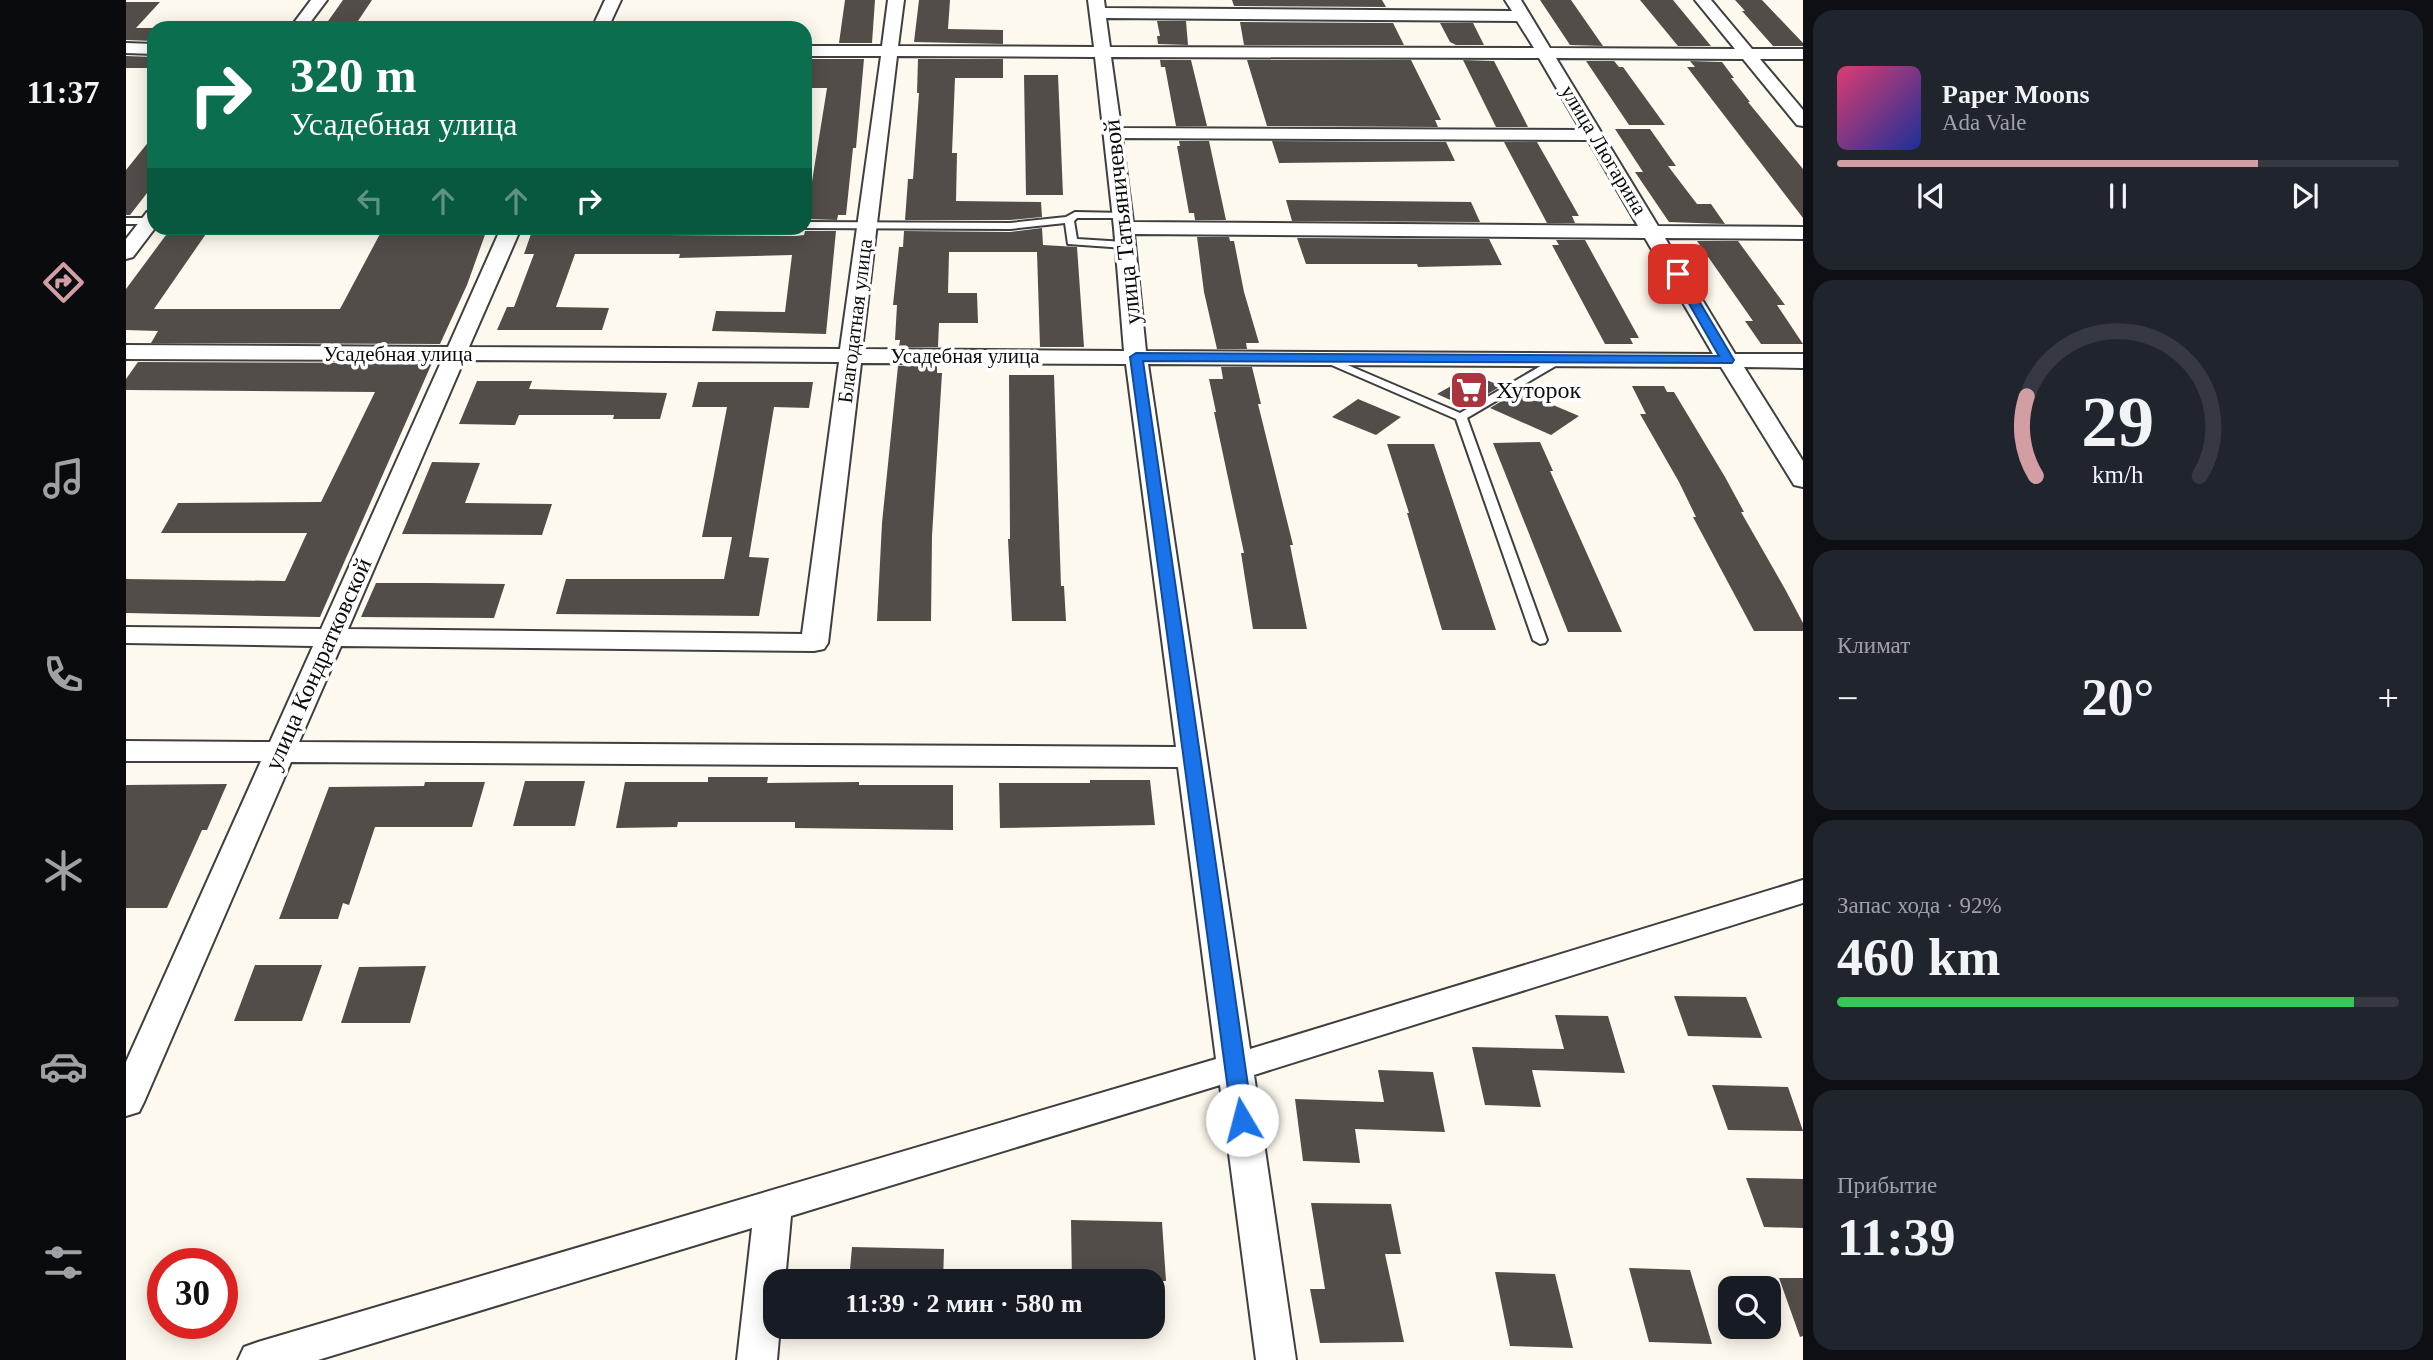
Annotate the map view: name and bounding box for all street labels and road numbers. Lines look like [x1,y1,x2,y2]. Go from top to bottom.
street label: улица Люгарина [1556,81,1653,220]
street label: улица Татьяничевой [1098,118,1146,326]
street label: Благодатная улица [833,237,877,405]
street label: Усадебная улица [323,342,473,366]
street label: Усадебная улица [890,344,1040,368]
street label: улица Кондратковской [260,554,377,774]

